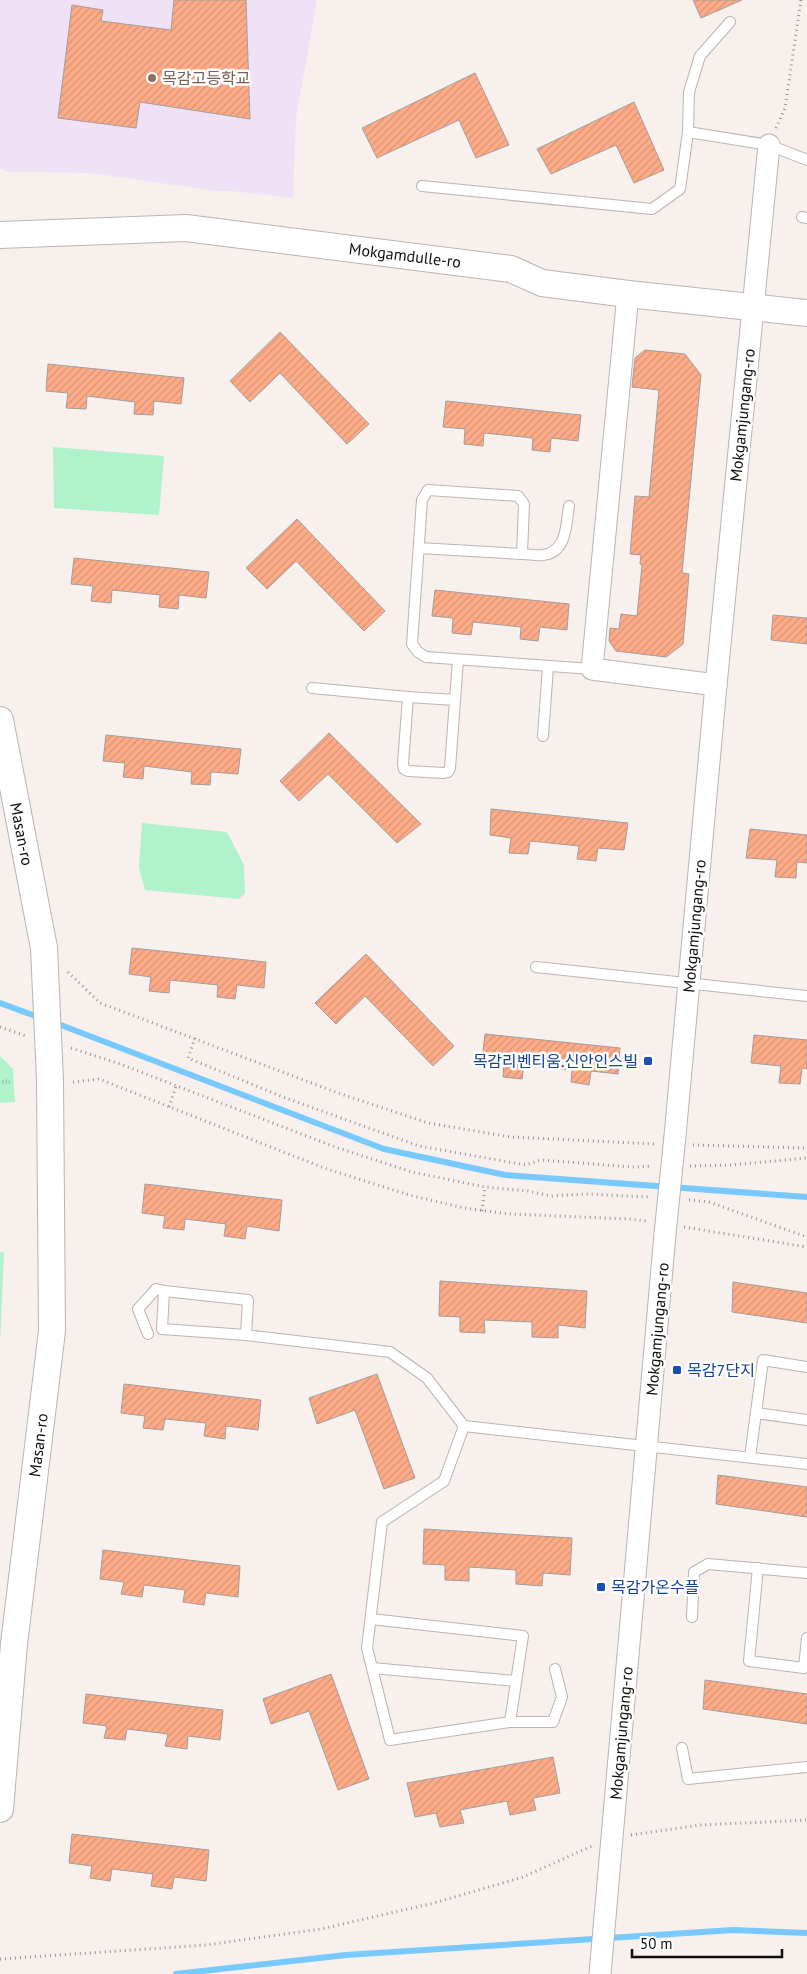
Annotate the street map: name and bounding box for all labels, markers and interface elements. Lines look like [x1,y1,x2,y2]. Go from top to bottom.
place label: 목감고등학교 [162,68,250,88]
marker: 목감고등학교 [146,72,158,84]
street label: Mokgamdulle-ro [348,238,462,272]
street label: Mokgamjungang-ro [725,348,759,482]
street label: Masan-ro [6,801,38,867]
street label: Mokgamjungang-ro [678,859,710,993]
place label: 목감리벤티움.신안인스빌 [473,1051,638,1071]
marker: 목감리벤티움.신안인스빌 [642,1055,654,1067]
street label: Mokgamjungang-ro [641,1262,673,1396]
place label: 목감7단지 [687,1360,755,1380]
marker: 목감7단지 [671,1364,683,1376]
street label: Masan-ro [24,1412,52,1478]
place label: 목감가온수플 [611,1577,699,1597]
marker: 목감가온수플 [595,1581,607,1593]
street label: Mokgamjungang-ro [605,1666,637,1800]
scale bar [632,1926,782,1958]
text: 50 m [640,1934,673,1953]

